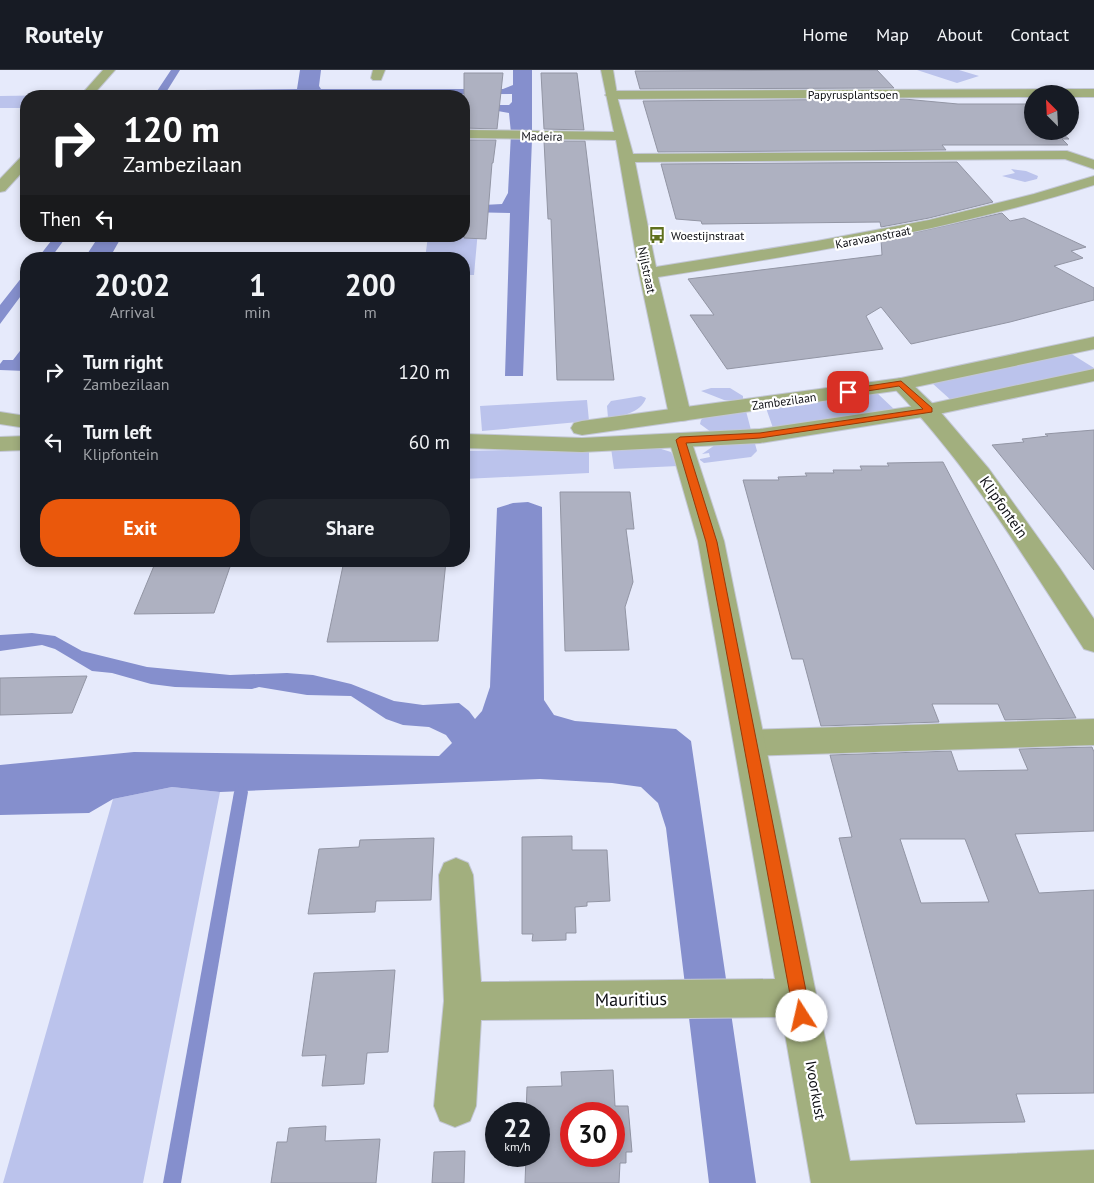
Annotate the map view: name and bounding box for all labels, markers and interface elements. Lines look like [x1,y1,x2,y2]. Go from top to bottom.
text: Routely [25,19,103,50]
text: Home [802,23,848,46]
text: Map [876,23,909,46]
text: About [937,23,983,46]
text: Contact [1011,23,1069,46]
north arrow [1024,85,1079,140]
map controls [1024,85,1079,140]
street label: Papyrusplantsoen [808,87,898,102]
text: 120 m [123,106,220,152]
icon: right [40,110,105,175]
street label: Madeira [521,128,563,144]
text: Zambezilaan [123,150,242,178]
icon: left [91,205,119,233]
text: Then [40,207,81,231]
street label: Karavaanstraat [834,222,912,252]
bus stop icon: Woestijnstraat [647,225,667,245]
place label: Woestijnstraat [671,228,744,243]
street label: Nijlstraat [635,245,659,295]
text: 20:02 [94,265,170,304]
text: 1 [249,265,266,304]
text: 200 [345,265,396,304]
text: Arrival [110,302,155,322]
text: min [245,302,271,322]
text: m [364,302,377,322]
text: Turn right [83,350,163,374]
icon: right [40,358,68,386]
text: 120 m [398,360,450,384]
pin [827,371,869,413]
text: Zambezilaan [83,374,170,394]
icon: arrive [834,378,862,406]
street label: Zambezilaan [751,389,817,413]
text: Turn left [83,420,152,444]
icon: left [40,428,68,456]
text: 60 m [409,430,450,454]
text: Klipfontein [83,444,159,464]
street label: Klipfontein [976,472,1032,542]
button: Exit [40,499,240,557]
button: Share [250,499,450,557]
street label: Mauritius [595,987,667,1011]
position arrow [775,989,827,1041]
street label: Ivoorkust [801,1059,831,1121]
speed limit sign: 30 [560,1102,625,1167]
text: 22 [503,1112,532,1144]
text: km/h [504,1139,531,1154]

